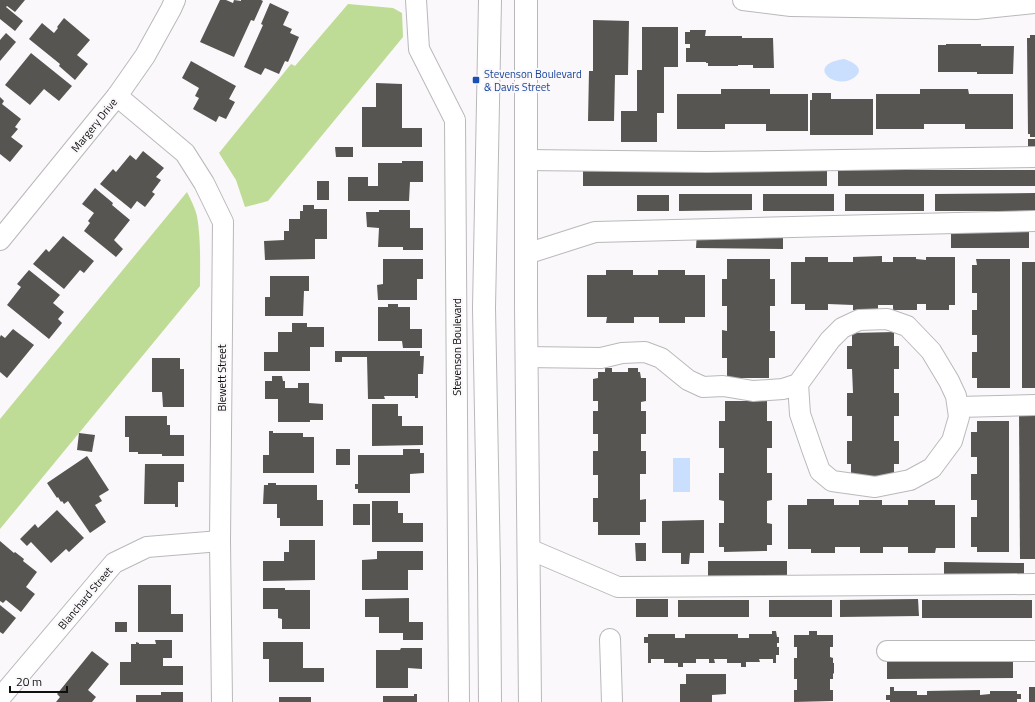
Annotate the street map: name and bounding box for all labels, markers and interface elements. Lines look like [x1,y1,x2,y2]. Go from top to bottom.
place label: Stevenson Boulevard & Davis Street [484,66,582,95]
marker: Stevenson Boulevard & Davis Street [471,75,481,85]
street label: Margery Drive [67,94,121,155]
street label: Stevenson Boulevard [449,298,465,396]
street label: Blewett Street [214,344,230,412]
street label: Blanchard Street [54,563,116,633]
scale bar [10,668,67,694]
text: 20 m [16,672,42,691]

